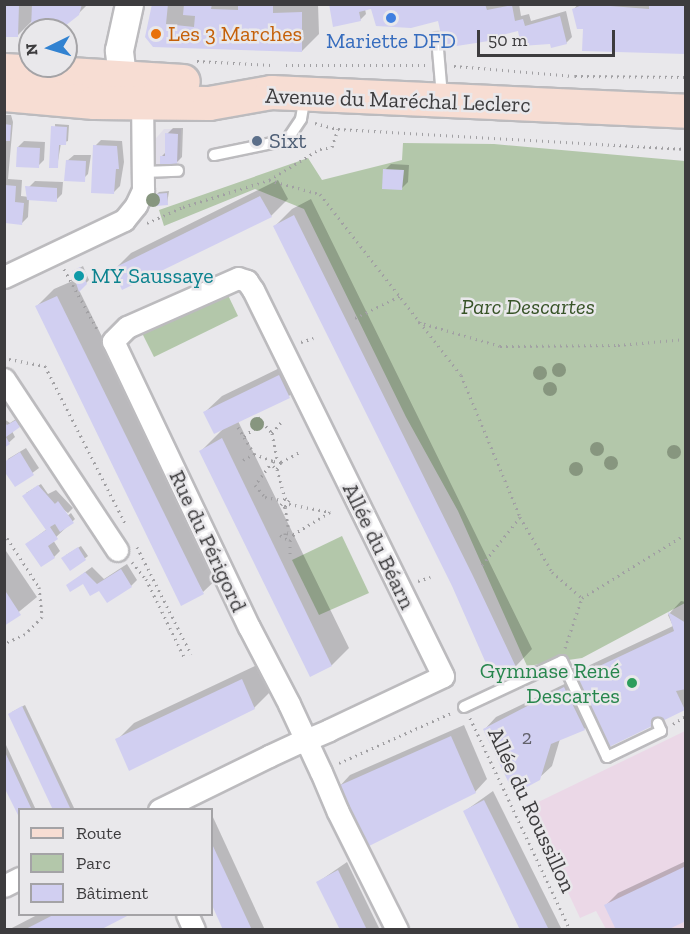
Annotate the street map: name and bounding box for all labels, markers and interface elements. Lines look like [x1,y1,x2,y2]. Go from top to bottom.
marker: Mariette DFD [384,11,398,25]
north arrow [18,18,78,78]
scale bar [480,18,618,56]
place label: Les 3 Marches [168,21,302,47]
marker: Les 3 Marches [149,27,163,41]
place label: Mariette DFD [326,28,456,54]
text: 50 m [488,29,527,51]
text: N [22,43,42,56]
street label: Avenue du Maréchal Leclerc [265,82,531,118]
place label: Sixt [269,128,306,154]
marker: Sixt [250,134,264,148]
place label: MY Saussaye [91,263,214,289]
marker: MY Saussaye [72,269,86,283]
park label: Parc Descartes [461,294,595,320]
street label: Rue du Périgord [164,466,252,616]
street label: Allée du Béarn [337,479,421,613]
place label: Gymnase René Descartes [480,657,620,708]
marker: Gymnase René Descartes [625,676,639,690]
street label: Allée du Roussillon [482,723,582,897]
house number: 2 [522,725,532,749]
legend [18,808,213,916]
text: Route [76,822,121,844]
text: Parc [76,852,111,874]
text: Bâtiment [76,882,148,904]

